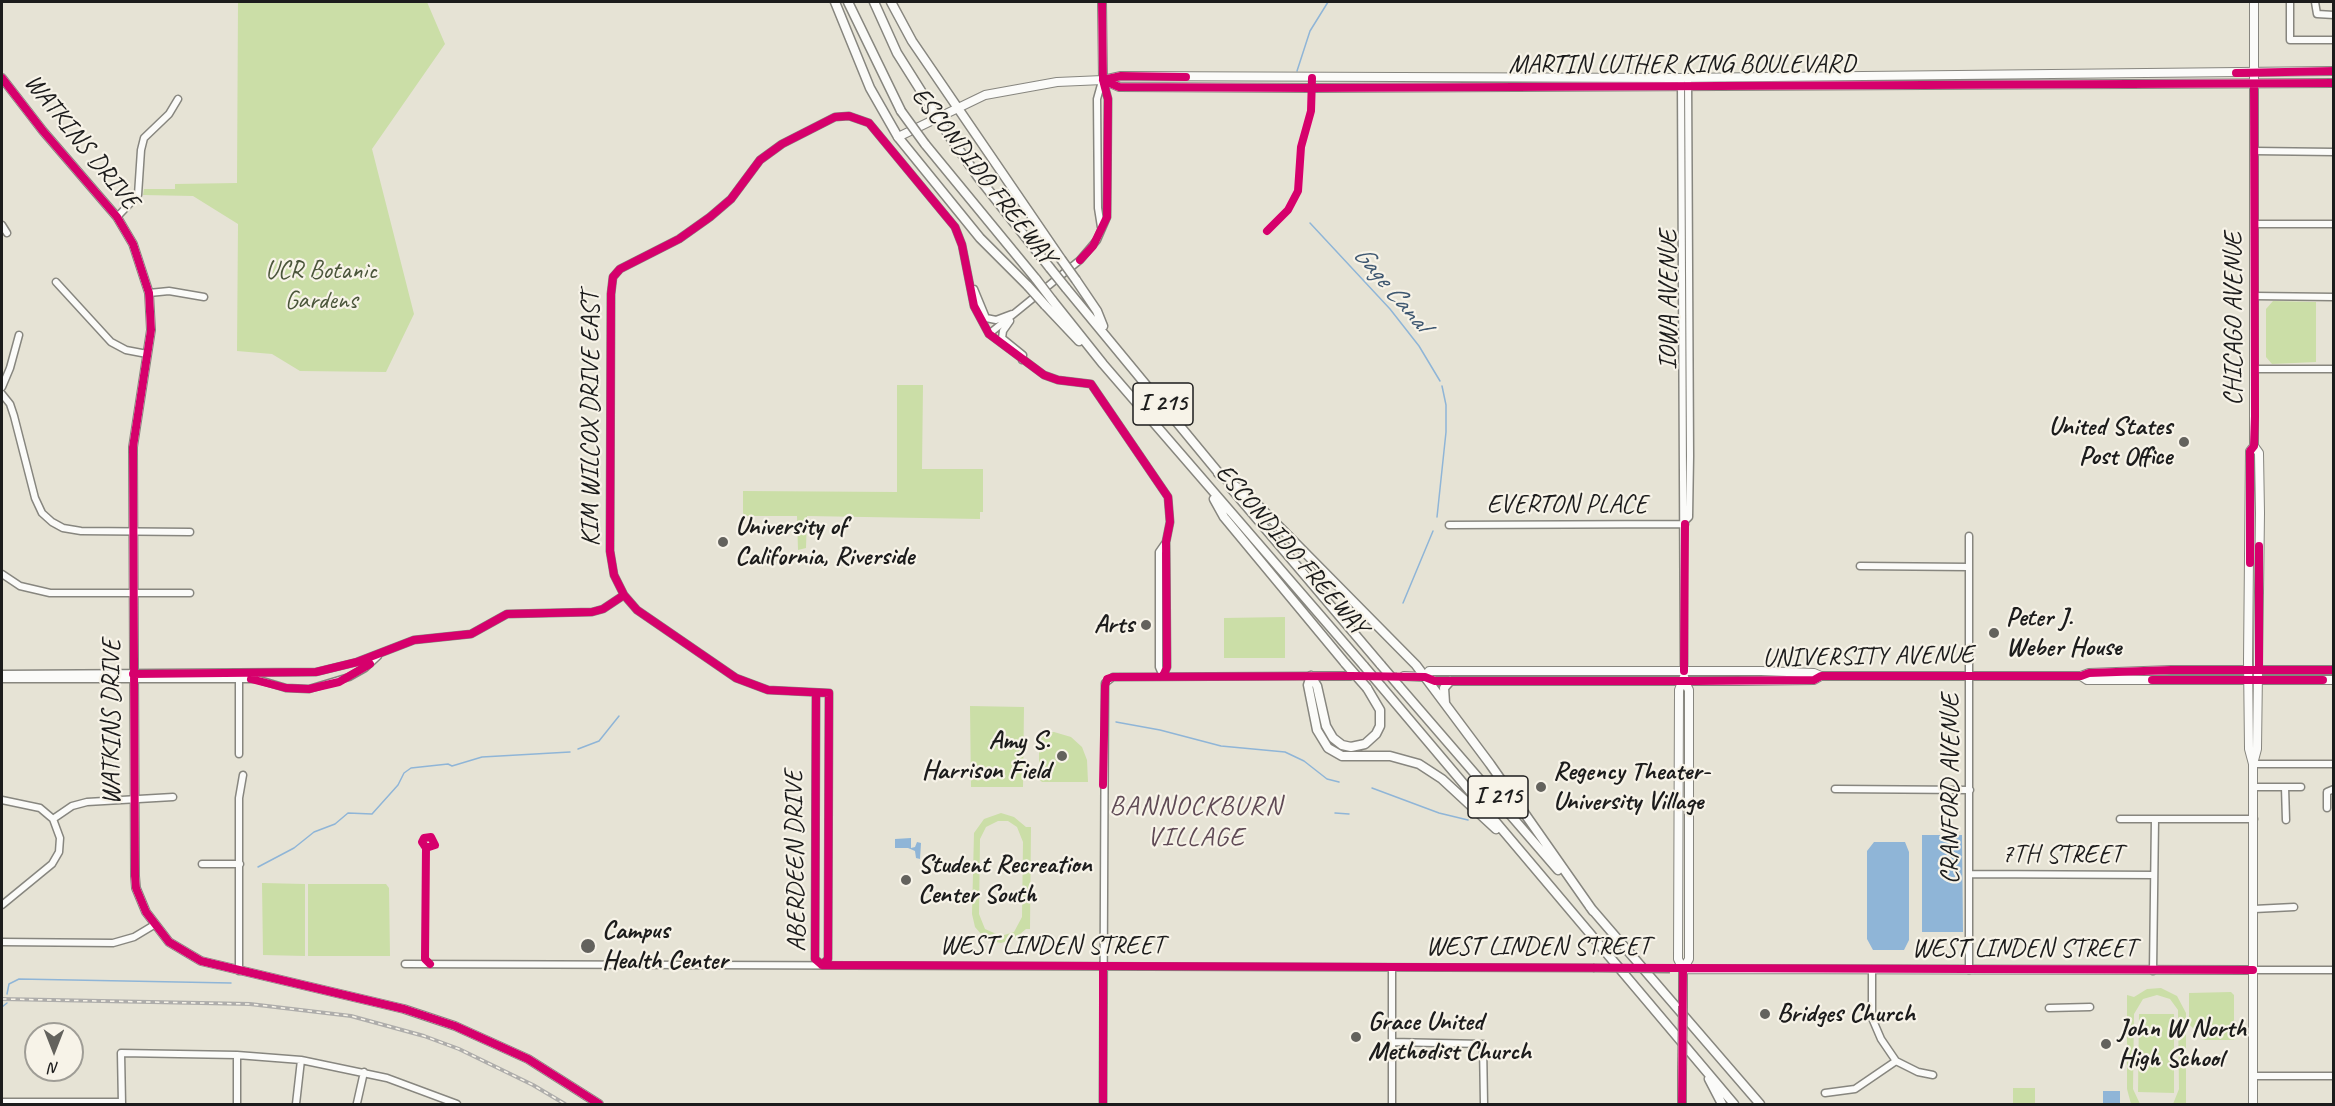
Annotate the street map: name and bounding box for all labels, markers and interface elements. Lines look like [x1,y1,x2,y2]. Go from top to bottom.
street label: MARTIN LUTHER KING BOULEVARD [1508,49,1856,81]
street label: WATKINS DRIVE [17,68,145,216]
street label: ESCONDIDO FREEWAY [904,81,1062,271]
street label: IOWA AVENUE [1653,230,1685,370]
street label: CHICAGO AVENUE [2218,232,2250,406]
water label: Gage Canal [1346,240,1436,338]
park label: UCR Botanic Gardens [265,255,377,316]
street label: KIM WILCOX DRIVE EAST [575,292,607,546]
road number: I 215 [1133,383,1193,425]
place label: United States Post Office [2048,411,2172,472]
marker: United States Post Office [2177,435,2191,449]
street label: ESCONDIDO FREEWAY [1208,458,1374,642]
street label: EVERTON PLACE [1487,489,1647,521]
place label: University of California, Riverside [735,511,914,572]
marker: University of California, Riverside [716,535,730,549]
place label: Peter J. Weber House [2006,602,2121,664]
place label: Arts [1094,609,1134,641]
marker: Arts [1139,618,1153,632]
marker: Peter J. Weber House [1987,626,2001,640]
street label: WATKINS DRIVE [96,639,128,805]
street label: UNIVERSITY AVENUE [1762,640,1974,674]
street label: CRANFORD AVENUE [1935,694,1967,884]
place label: Amy S. Harrison Field [922,725,1050,786]
marker: Amy S. Harrison Field [1055,749,1069,763]
place label: Regency Theater- University Village [1553,756,1710,818]
street label: ABERDEEN DRIVE [779,770,813,952]
road number: I 215 [1468,776,1528,818]
marker: Regency Theater- University Village [1534,780,1548,794]
district label: BANNOCKBURN VILLAGE [1111,791,1281,854]
street label: 7TH STREET [2001,839,2123,871]
place label: Student Recreation Center South [918,849,1092,910]
marker: Student Recreation Center South [899,873,913,887]
place label: Campus Health Center [602,915,728,976]
street label: WEST LINDEN STREET [940,930,1164,962]
street label: WEST LINDEN STREET [1426,931,1650,963]
street label: WEST LINDEN STREET [1912,933,2136,965]
marker: Campus Health Center [579,937,597,955]
place label: Bridges Church [1777,998,1915,1030]
place label: Grace United Methodist Church [1368,1006,1531,1068]
marker: Bridges Church [1758,1007,1772,1021]
place label: John W North High School [2118,1013,2246,1074]
north arrow [24,1022,84,1082]
marker: Grace United Methodist Church [1349,1030,1363,1044]
marker: John W North High School [2099,1037,2113,1051]
text: N [49,1058,59,1078]

